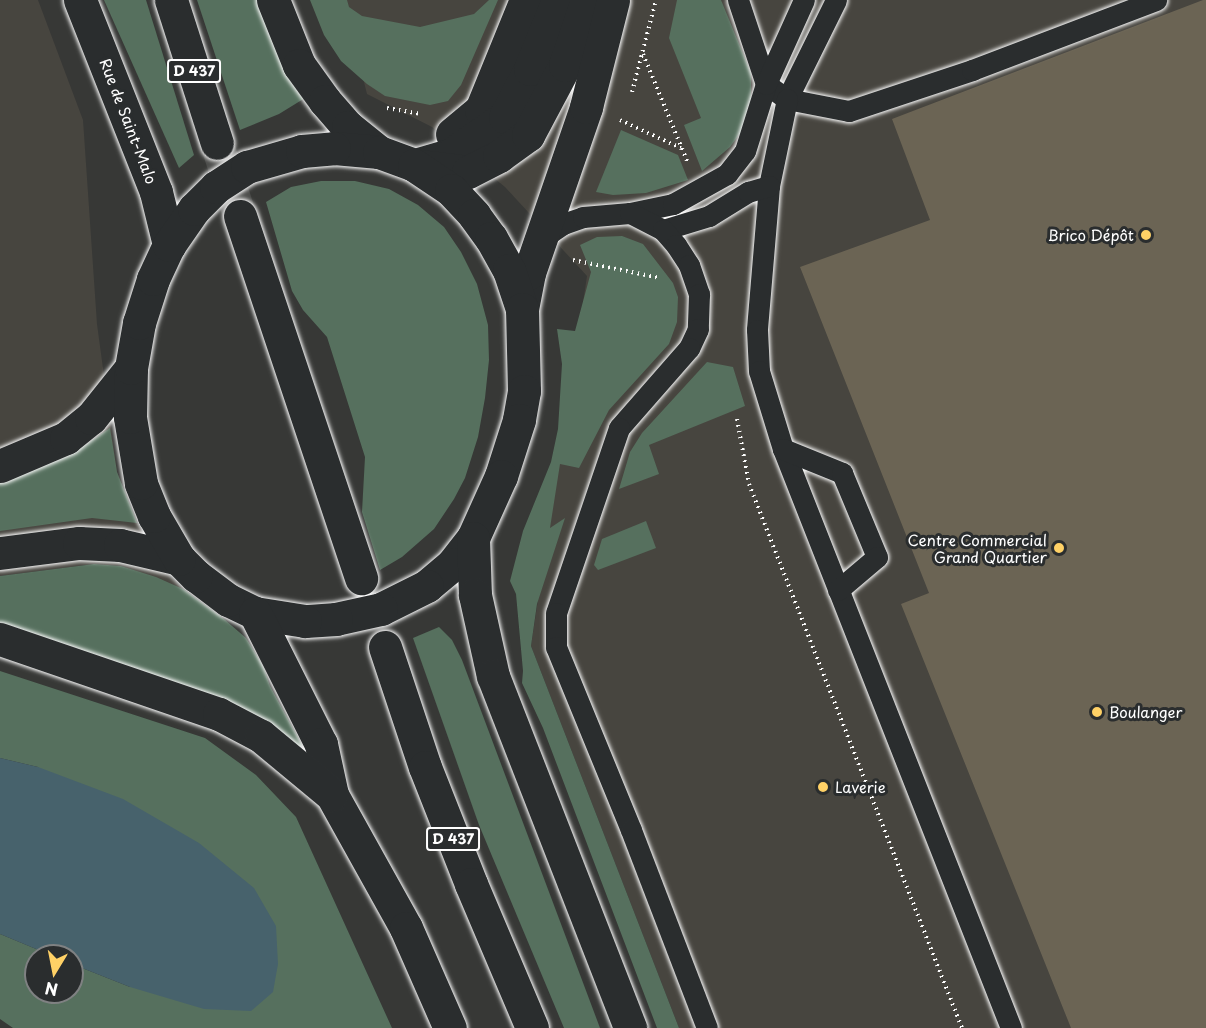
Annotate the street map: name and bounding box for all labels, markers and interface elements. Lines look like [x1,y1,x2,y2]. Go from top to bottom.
street label: Rue de Saint-Malo [96,55,162,187]
road number: D 437 [167,60,221,82]
place label: Brico Dépôt [1047,226,1134,244]
marker: Brico Dépôt [1139,228,1153,242]
place label: Centre Commercial Grand Quartier [906,530,1047,565]
marker: Centre Commercial Grand Quartier [1052,541,1066,555]
place label: Boulanger [1109,703,1183,721]
marker: Boulanger [1090,705,1104,719]
place label: Laverie [835,778,886,796]
marker: Laverie [816,780,830,794]
road number: D 437 [426,828,480,850]
north arrow [24,944,84,1004]
text: N [43,977,60,1003]

